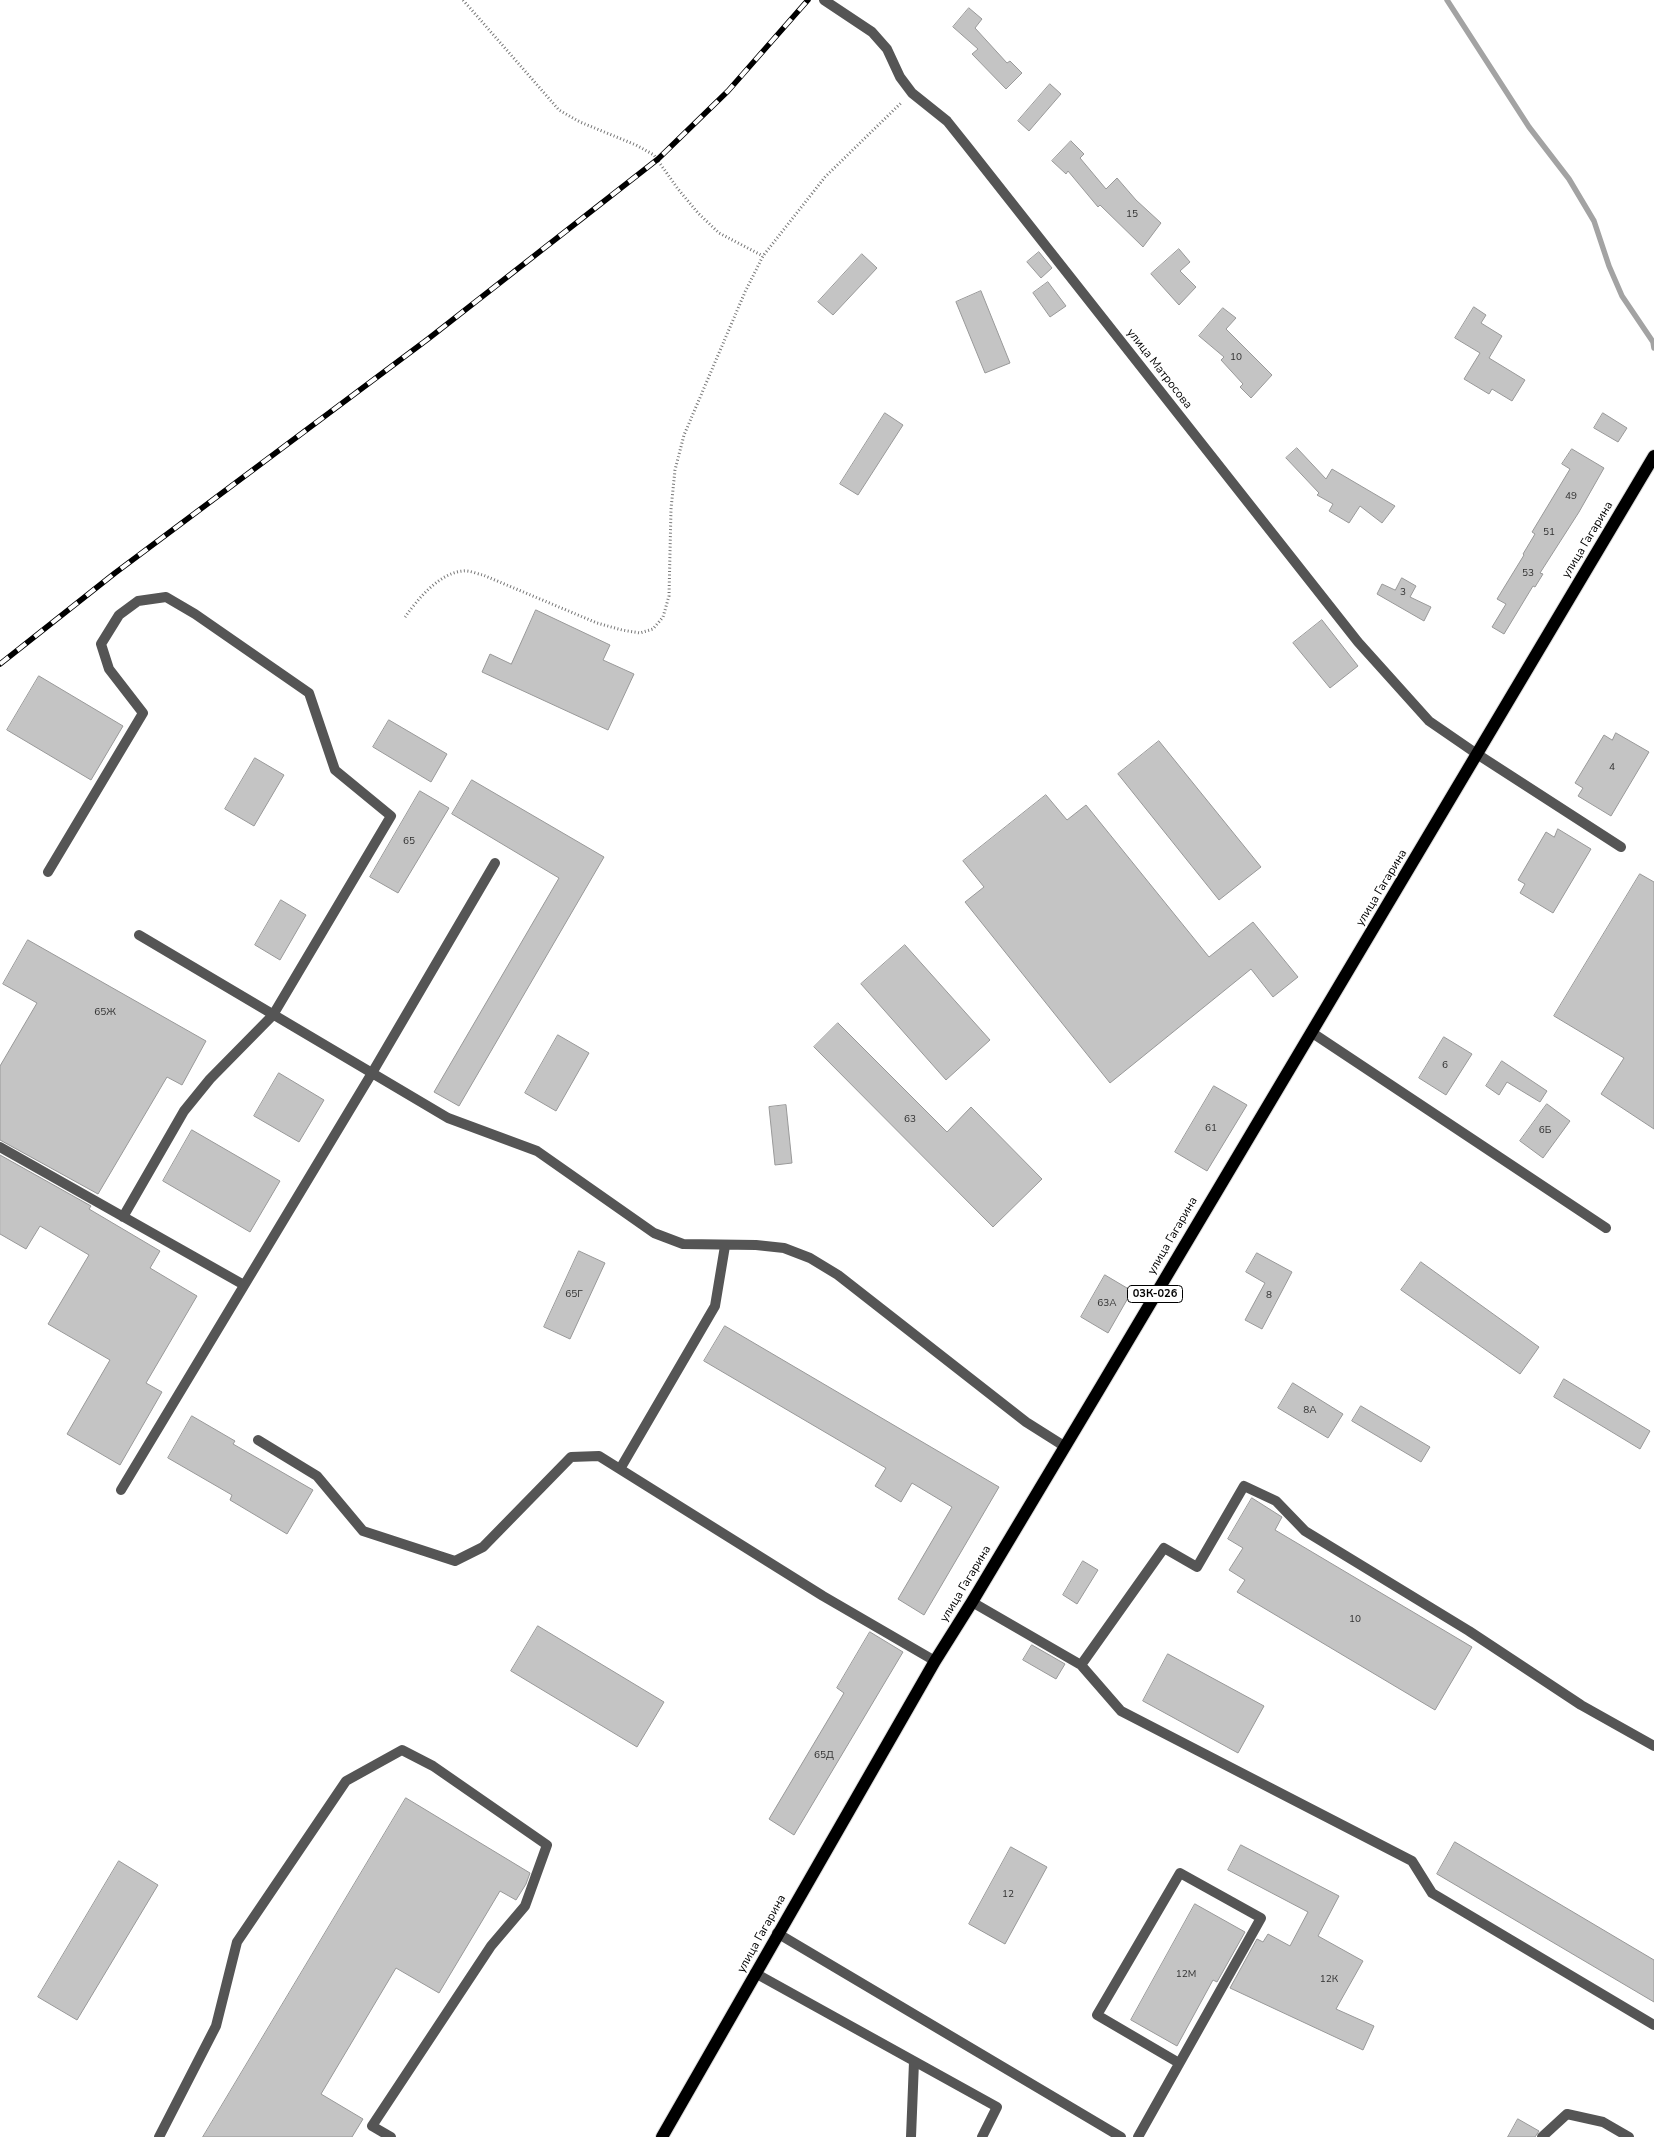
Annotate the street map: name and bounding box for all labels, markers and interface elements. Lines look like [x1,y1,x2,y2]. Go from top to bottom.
house number: 15 [1126,209,1138,221]
street label: улица Матросова [1123,326,1195,412]
house number: 10 [1230,352,1242,364]
house number: 49 [1565,491,1577,503]
street label: улица Гагарина [1559,499,1617,581]
house number: 51 [1543,527,1555,539]
house number: 53 [1522,568,1534,580]
house number: 3 [1400,587,1406,599]
house number: 4 [1609,762,1615,774]
house number: 65 [403,836,415,848]
street label: улица Гагарина [1353,847,1411,929]
house number: 65Ж [94,1007,116,1019]
house number: 6 [1442,1060,1448,1072]
house number: 63 [904,1114,916,1126]
house number: 61 [1205,1123,1217,1135]
house number: 6Б [1539,1125,1551,1137]
street label: улица Гагарина [1145,1195,1201,1277]
road number: 03К-026 [1128,1286,1182,1302]
house number: 65Г [565,1289,583,1301]
house number: 8 [1266,1290,1272,1302]
house number: 63А [1097,1298,1117,1310]
house number: 8А [1303,1405,1317,1417]
street label: улица Гагарина [937,1543,995,1625]
house number: 10 [1349,1614,1361,1626]
house number: 65Д [814,1750,834,1762]
house number: 12 [1002,1889,1014,1901]
street label: улица Гагарина [735,1892,789,1976]
house number: 12М [1176,1969,1196,1981]
house number: 12К [1320,1974,1338,1986]

